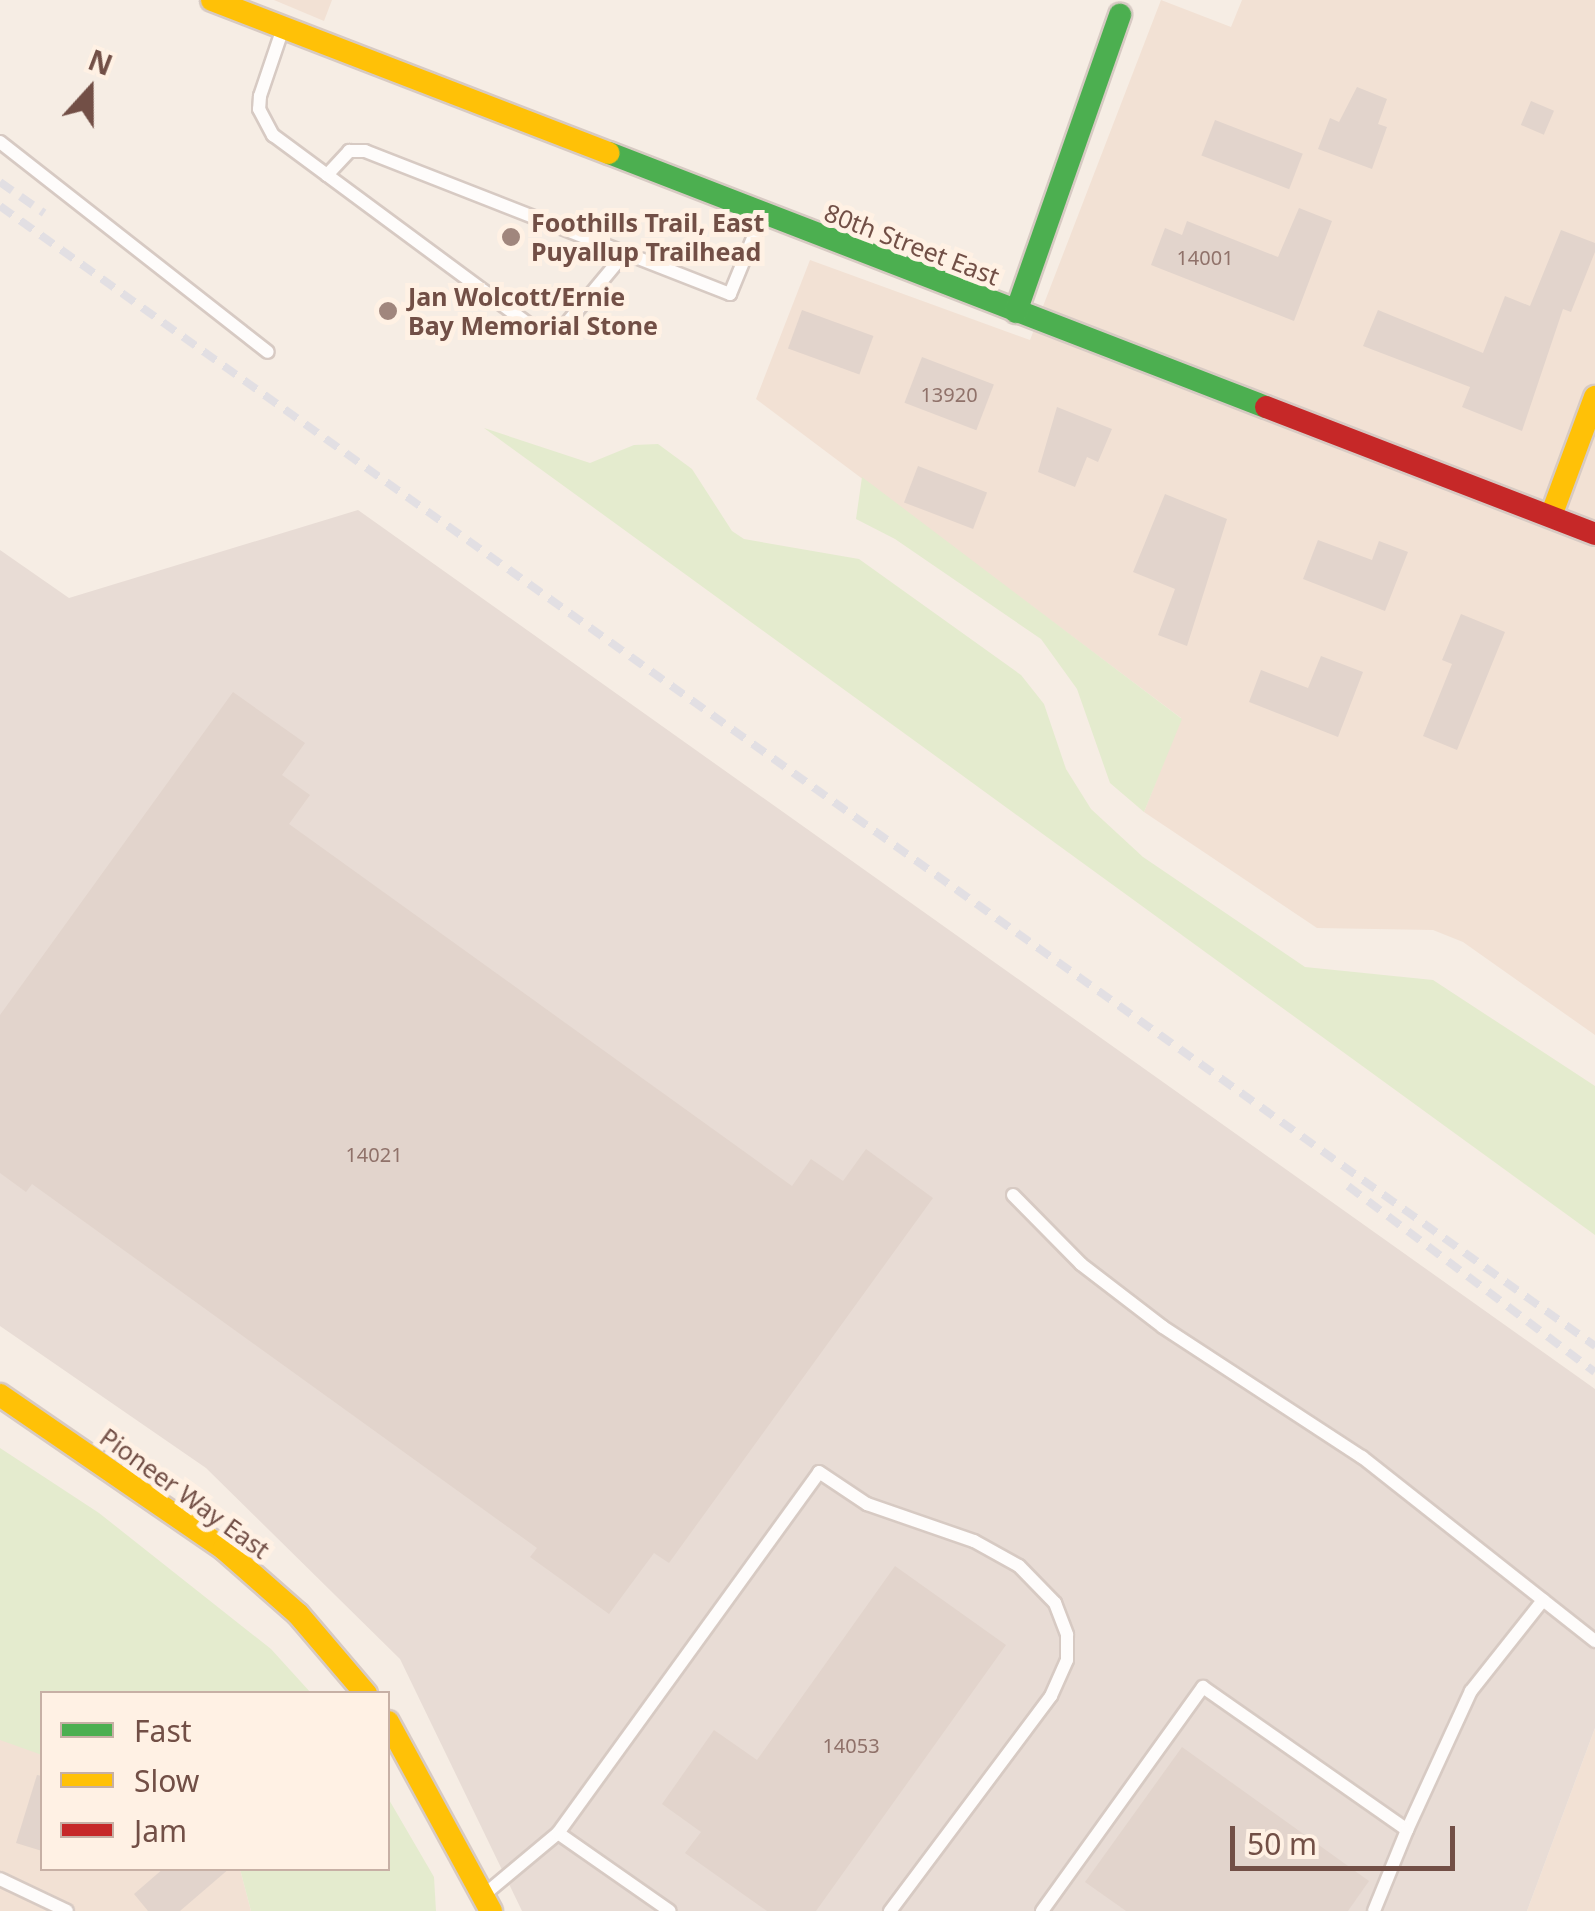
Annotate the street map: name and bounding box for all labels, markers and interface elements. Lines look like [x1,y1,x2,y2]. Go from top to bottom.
north arrow [40,40,140,140]
text: N [83,40,118,84]
street label: 80th Street East [820,197,1004,291]
place label: Foothills Trail, East Puyallup Trailhead [531,208,764,267]
marker: Foothills Trail, East Puyallup Trailhead [500,226,522,248]
house number: 14001 [1176,245,1234,269]
place label: Jan Wolcott/Ernie Bay Memorial Stone [408,282,658,341]
marker: Jan Wolcott/Ernie Bay Memorial Stone [377,300,399,322]
house number: 13920 [920,382,978,406]
house number: 14021 [345,1142,403,1166]
street label: Pioneer Way East [94,1421,276,1565]
legend [40,1691,390,1871]
text: Fast [134,1710,192,1751]
house number: 14053 [822,1733,880,1757]
text: Slow [134,1760,199,1801]
scale bar [1235,1806,1460,1868]
text: Jam [134,1810,187,1851]
text: 50 m [1247,1823,1317,1864]

